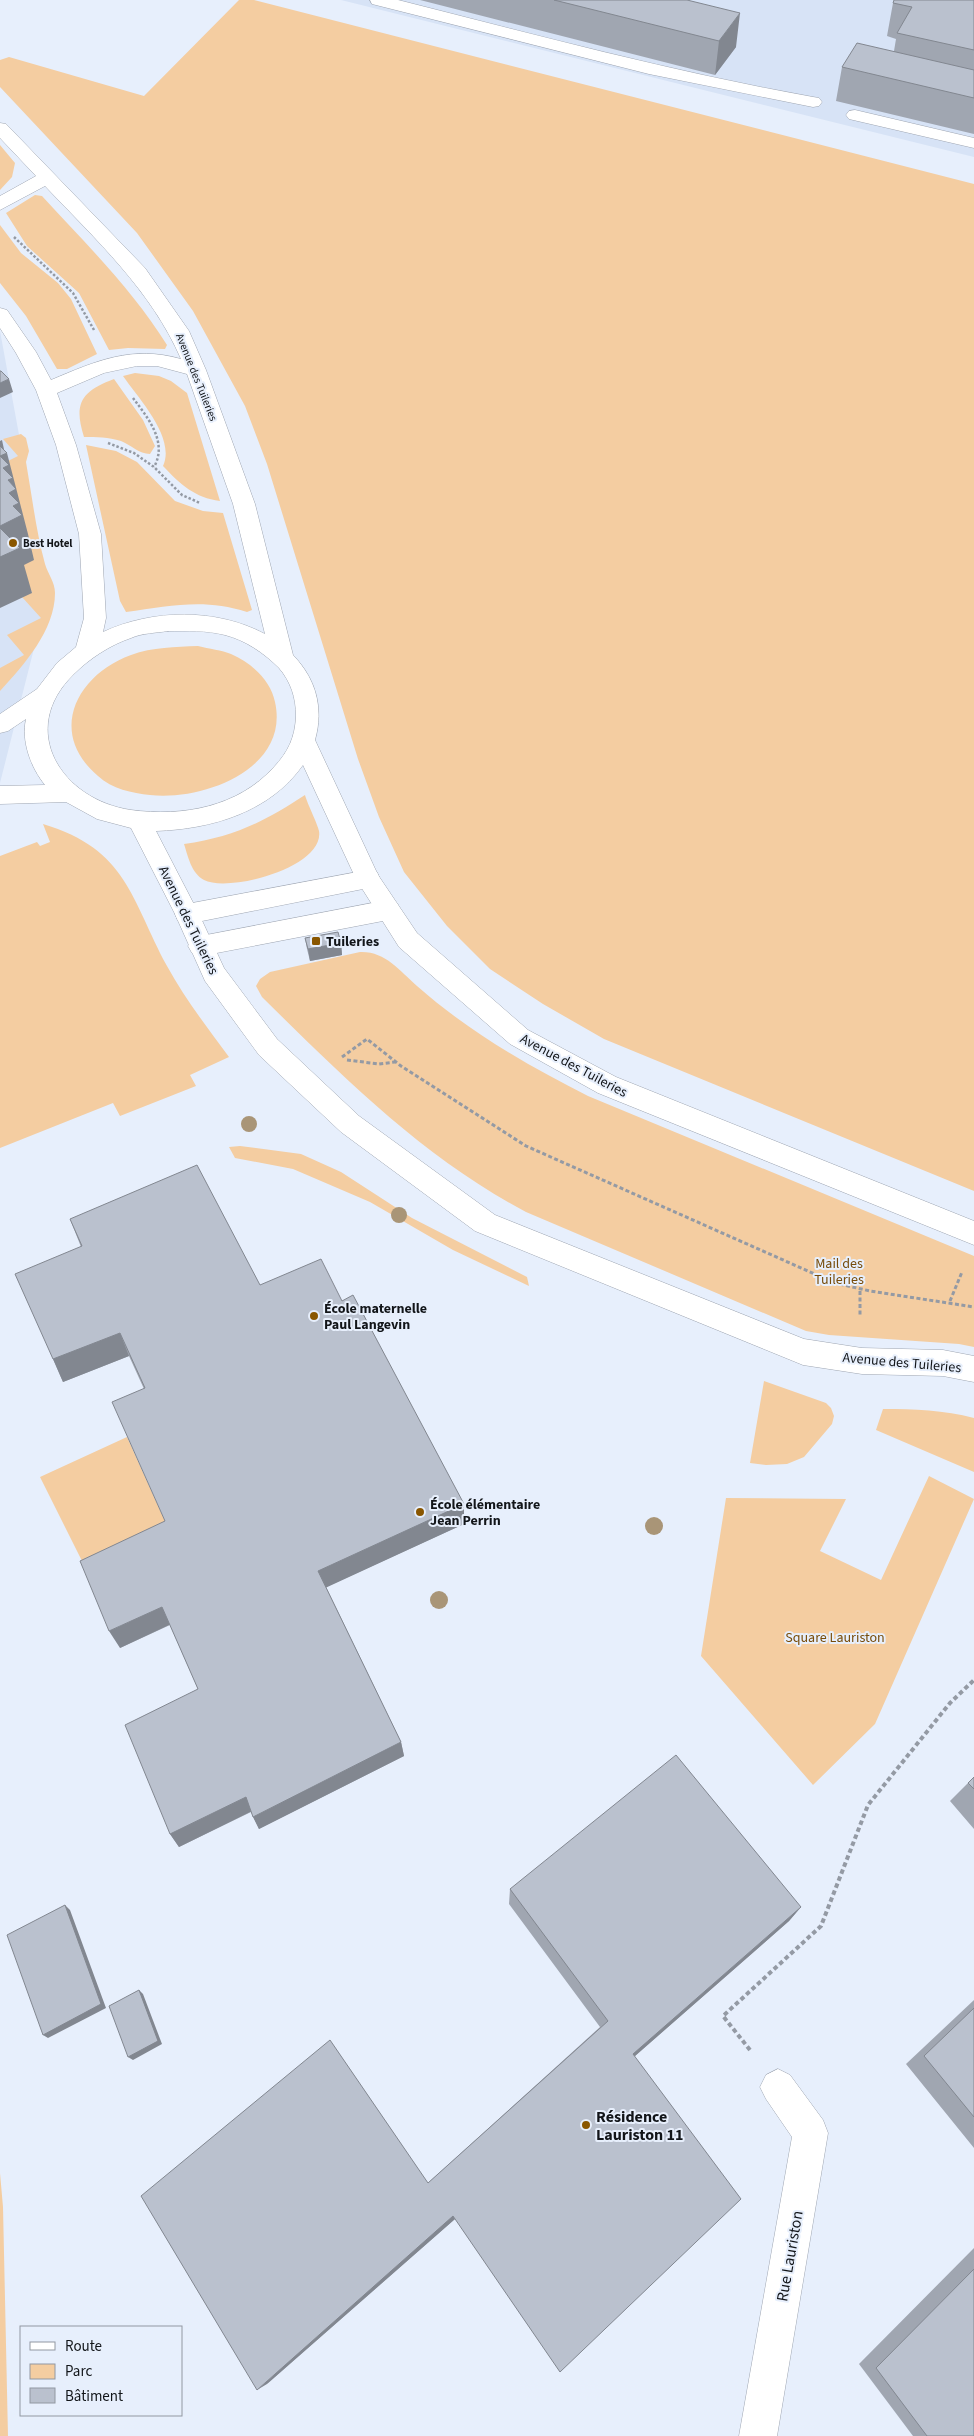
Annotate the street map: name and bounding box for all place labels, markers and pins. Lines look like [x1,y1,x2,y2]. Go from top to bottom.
place label: Best Hotel [23,536,73,551]
marker: Best Hotel [7,537,19,549]
place label: Tuileries [326,932,379,952]
marker: Tuileries [310,935,322,947]
place label: École maternelle Paul Langevin [324,1299,427,1335]
marker: École maternelle Paul Langevin [308,1310,320,1322]
place label: École élémentaire Jean Perrin [430,1495,540,1531]
marker: École élémentaire Jean Perrin [414,1506,426,1518]
place label: Résidence Lauriston 11 [596,2106,683,2146]
marker: Résidence Lauriston 11 [580,2119,592,2131]

